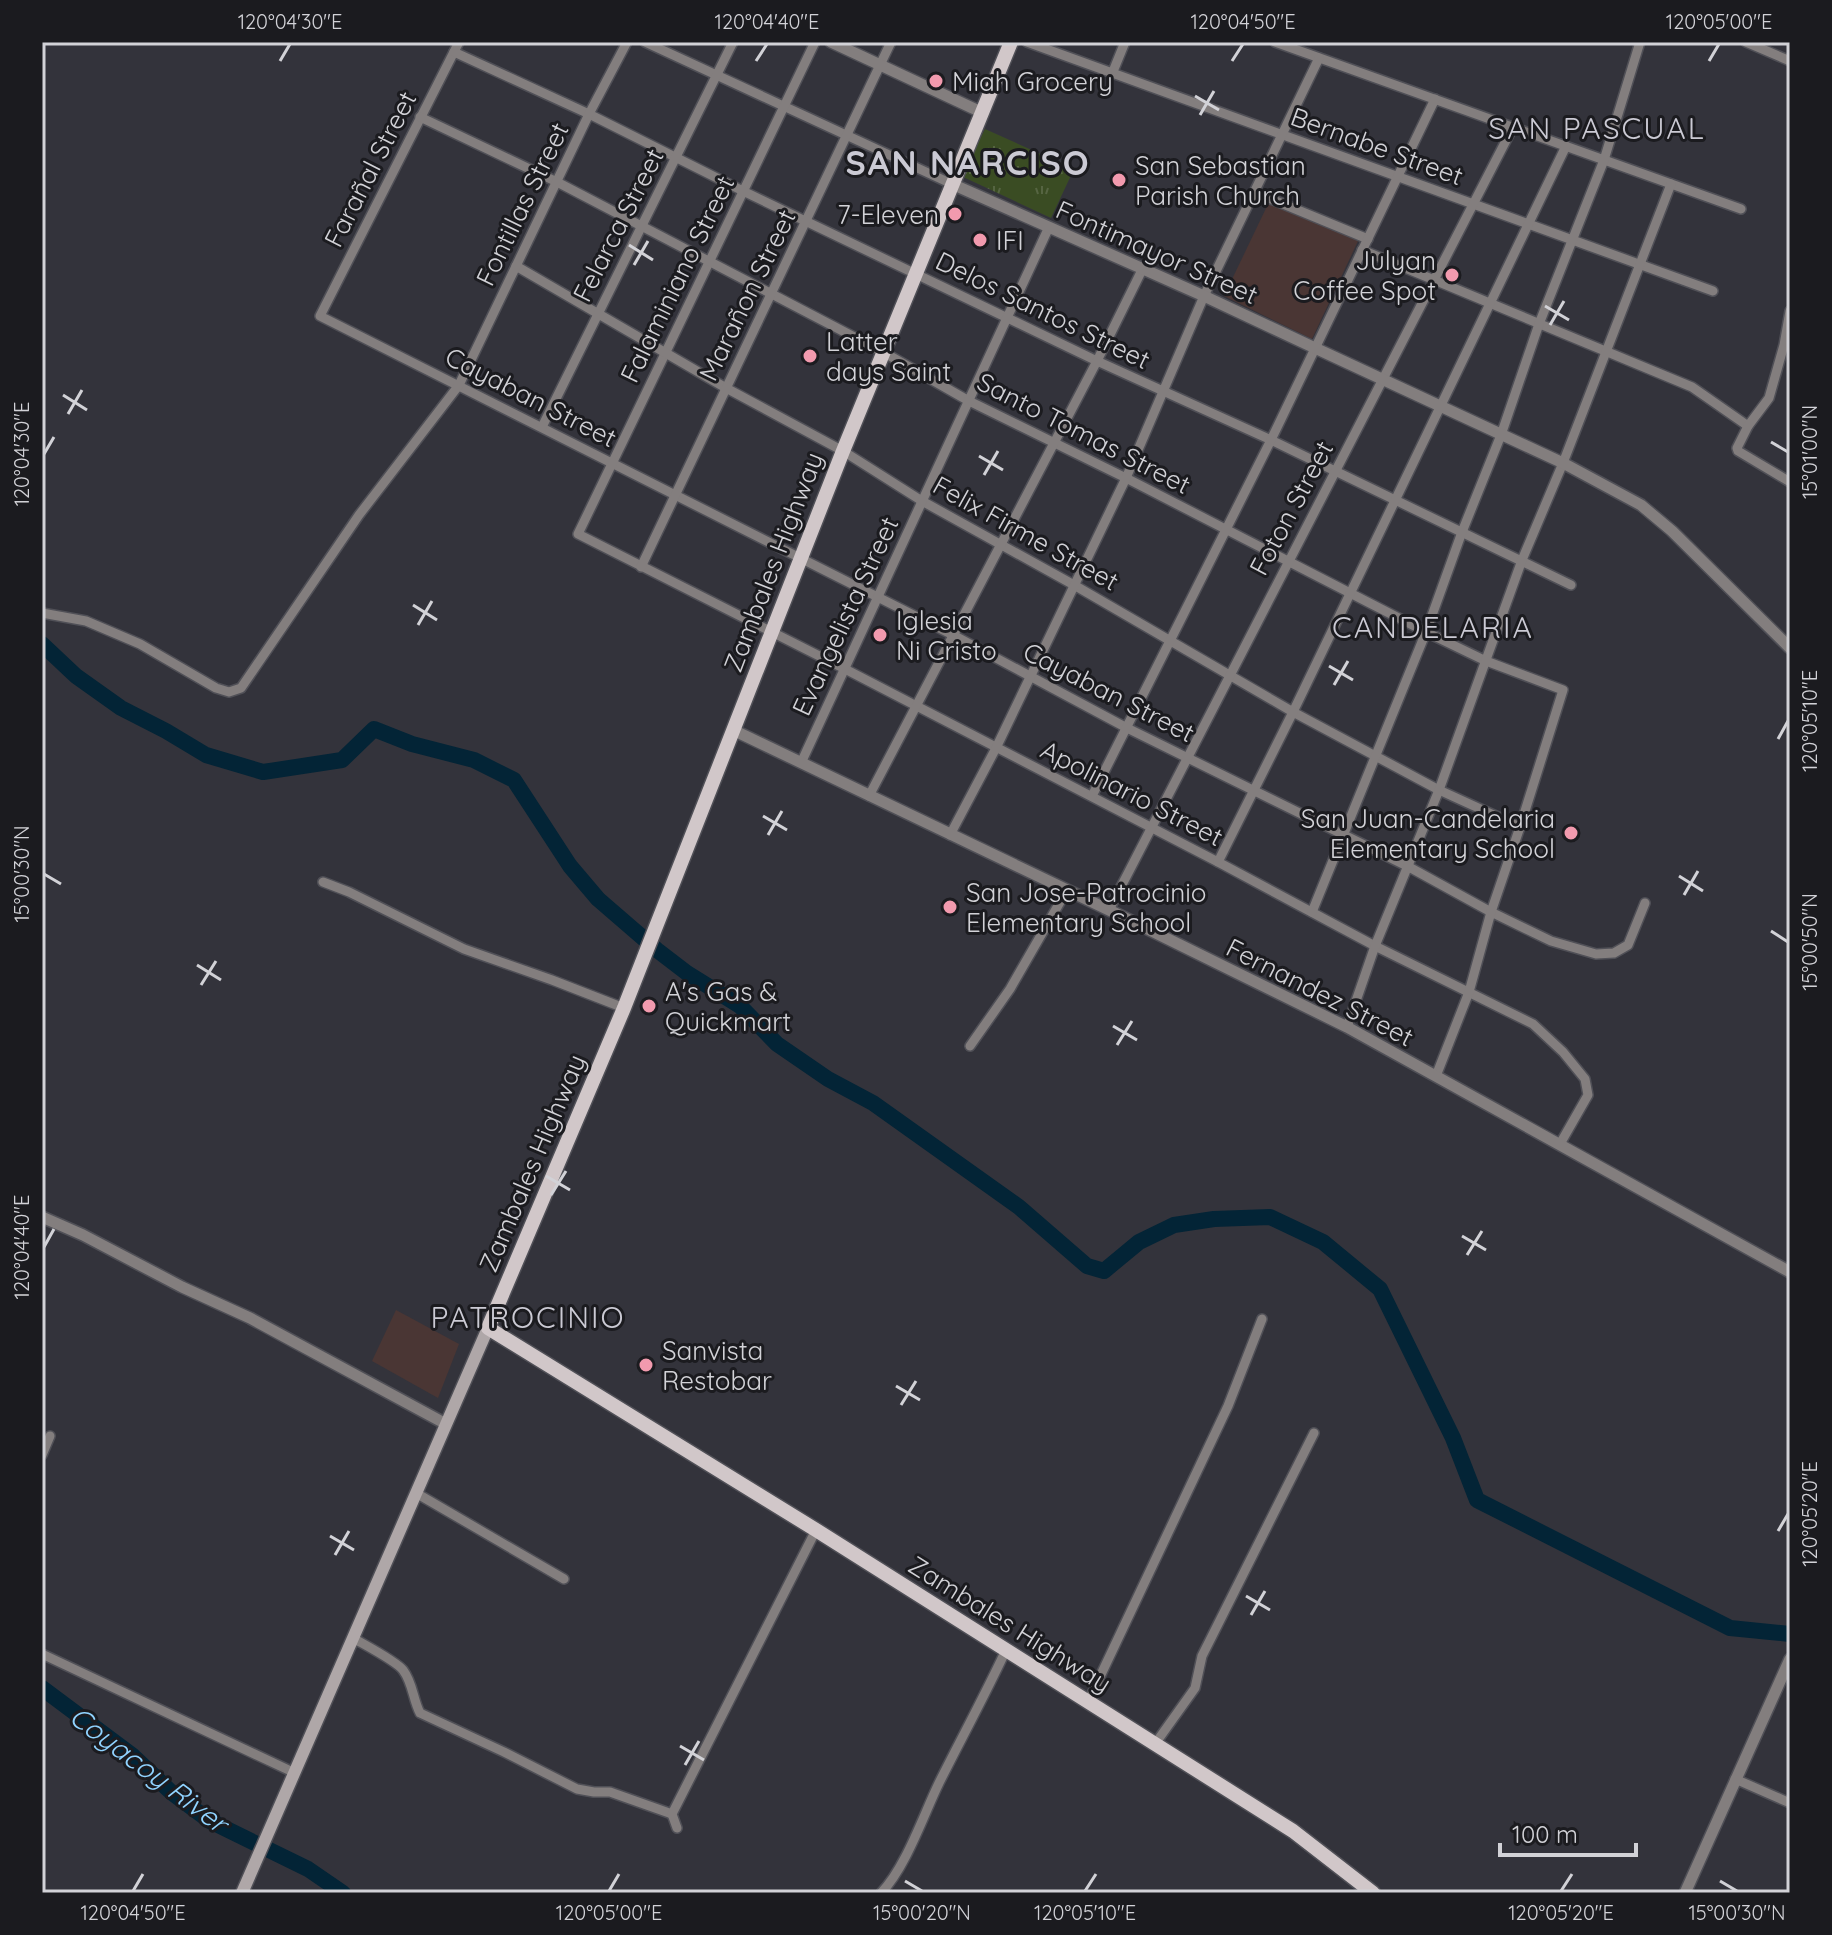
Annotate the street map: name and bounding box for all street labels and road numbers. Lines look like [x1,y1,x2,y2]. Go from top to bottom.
street label: Farañal Street [317,86,423,252]
street label: Bernabe Street [1286,100,1468,192]
street label: Fontillas Street [468,117,576,291]
street label: Felarca Street [565,143,671,307]
street label: Falaminiano Street [613,170,741,388]
street label: Fontimayor Street [1051,193,1263,311]
street label: Marañon Street [691,204,803,386]
street label: Delos Santos Street [930,244,1156,376]
street label: Cayaban Street [440,340,622,454]
street label: Santo Tomas Street [972,365,1196,501]
street label: Foton Street [1242,435,1340,581]
street label: Zambales Highway [716,447,830,677]
street label: Felix Firme Street [927,468,1125,598]
street label: Evangelista Street [784,511,906,721]
street label: Cayaban Street [1018,635,1200,749]
street label: Apolinario Street [1035,733,1229,853]
street label: Fernandez Street [1221,931,1419,1053]
street label: Zambales Highway [471,1049,593,1277]
street label: Zambales Highway [903,1548,1117,1700]

